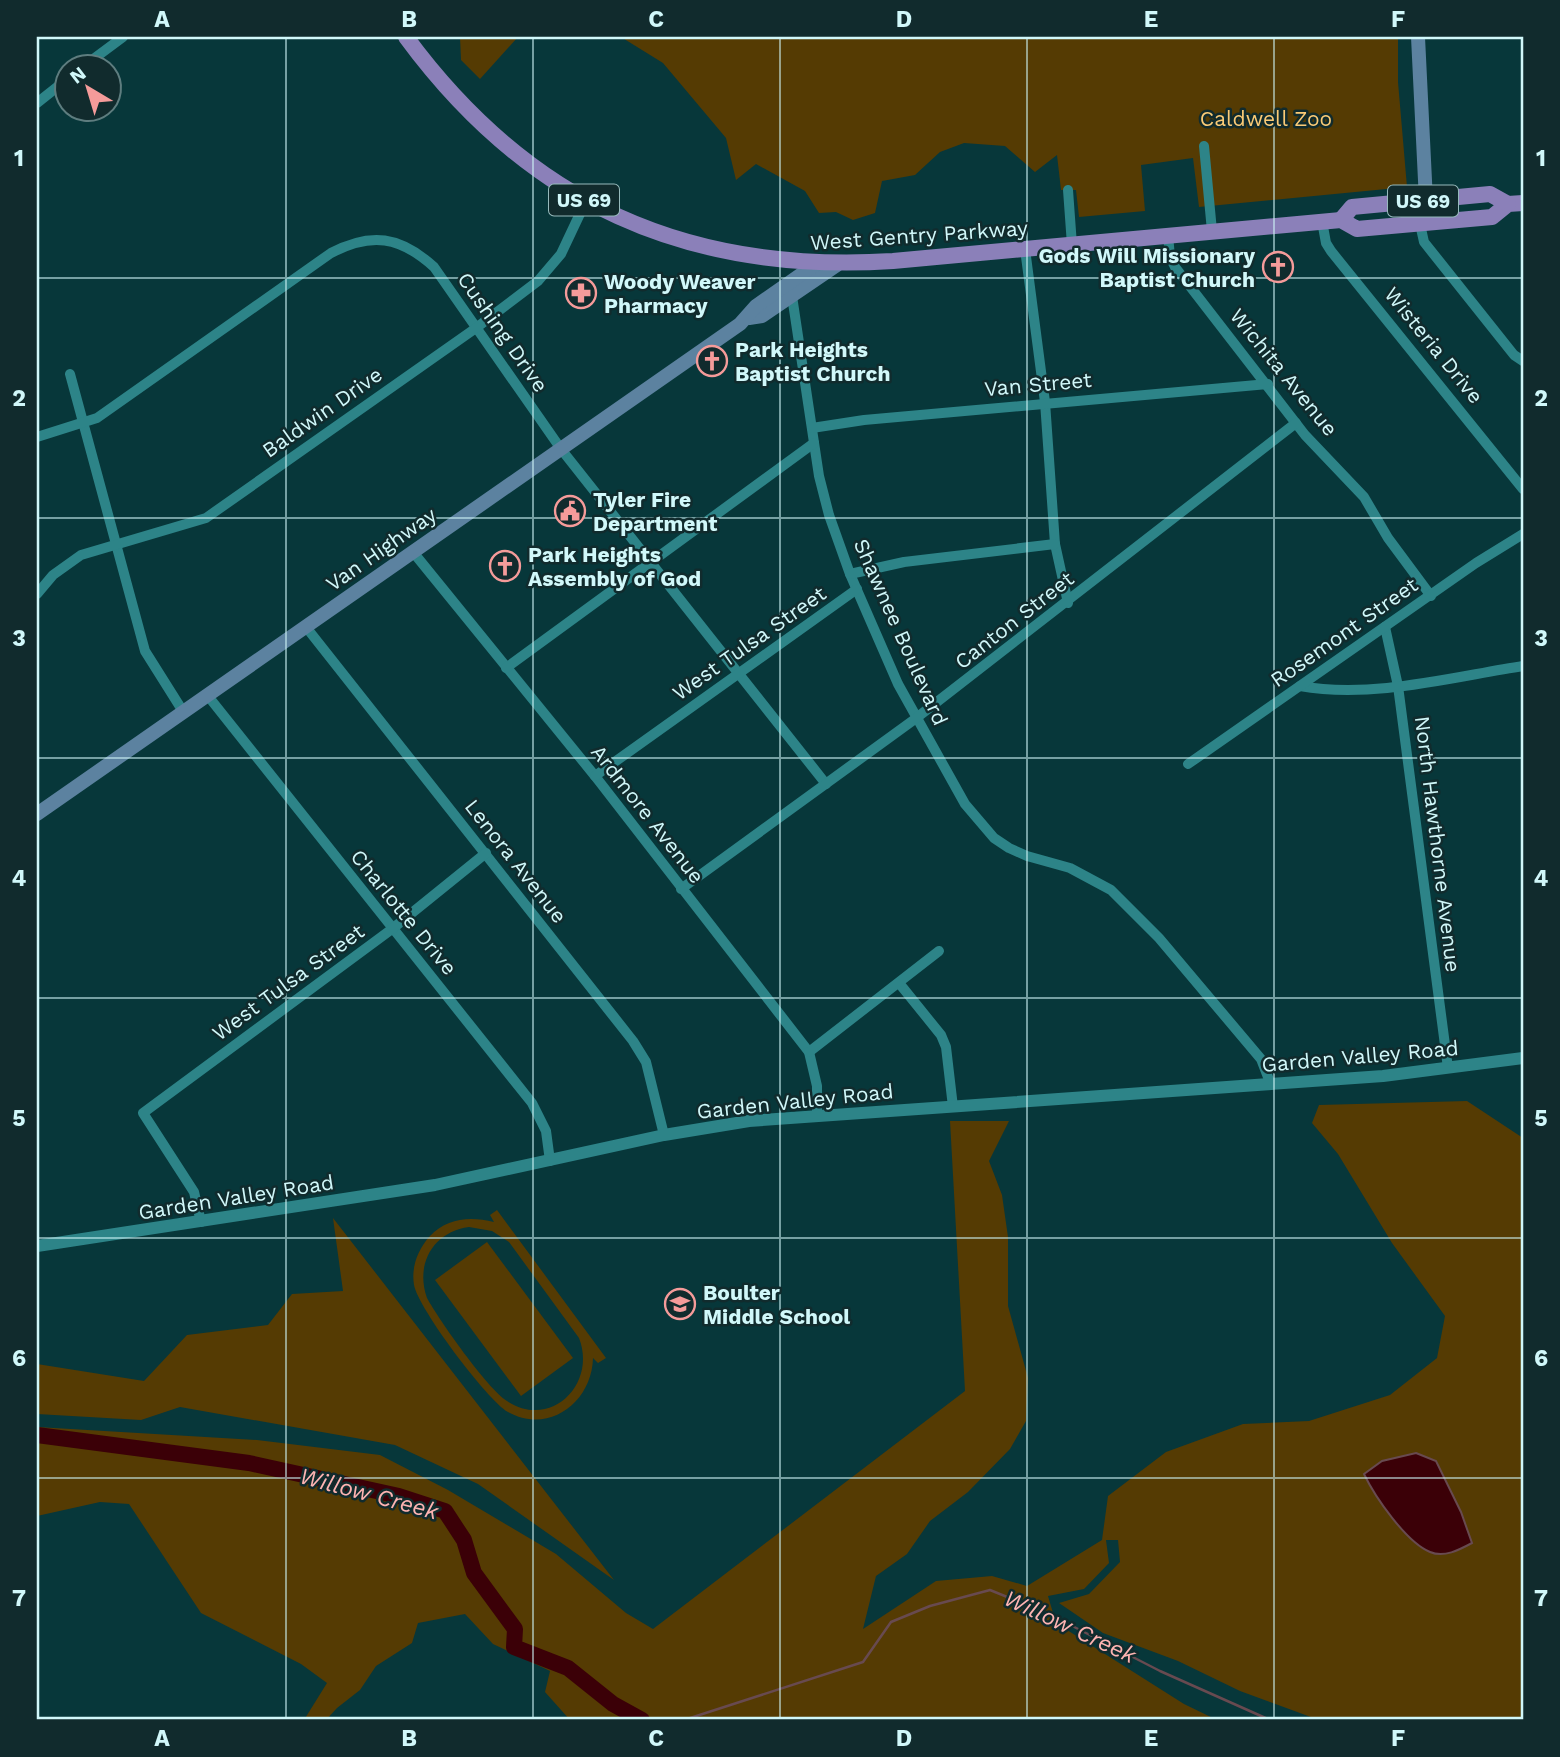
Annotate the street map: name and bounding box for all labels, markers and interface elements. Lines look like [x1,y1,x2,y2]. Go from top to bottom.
text: A [154,6,170,33]
text: B [401,6,417,33]
text: C [648,6,664,33]
text: D [896,6,912,33]
text: E [1144,6,1158,33]
text: F [1391,6,1405,33]
north arrow [52,52,122,122]
text: N [65,62,90,88]
park label: Caldwell Zoo [1200,106,1332,131]
text: 1 [14,145,24,172]
text: 1 [1536,145,1546,172]
road number: US 69 [549,184,619,216]
road number: US 69 [1388,186,1458,216]
street label: West Gentry Parkway [809,215,1029,255]
place label: Gods Will Missionary Baptist Church [1038,243,1255,292]
church icon: Gods Will Missionary Baptist Church [1261,250,1295,284]
street label: Cushing Drive [452,267,554,397]
place label: Woody Weaver Pharmacy [604,269,756,318]
pharmacy icon: Woody Weaver Pharmacy [564,276,598,310]
street label: Wisteria Drive [1379,282,1489,408]
street label: Wichita Avenue [1225,303,1343,441]
place label: Park Heights Baptist Church [735,337,890,386]
church icon: Park Heights Baptist Church [695,344,729,378]
street label: Baldwin Drive [257,361,387,463]
street label: Van Street [983,367,1093,401]
text: 2 [12,385,26,412]
text: 2 [1534,385,1548,412]
place label: Tyler Fire Department [593,487,717,536]
public building icon: Tyler Fire Department [553,494,587,528]
street label: Van Highway [321,502,441,596]
street label: Shawnee Boulevard [849,535,953,729]
place label: Park Heights Assembly of God [528,542,701,591]
church icon: Park Heights Assembly of God [488,549,522,583]
street label: Canton Street [950,566,1079,674]
street label: Rosemont Street [1266,572,1423,692]
street label: West Tulsa Street [667,581,831,705]
text: 3 [12,625,26,652]
text: 3 [1534,625,1548,652]
street label: North Hawthorne Avenue [1410,714,1466,974]
street label: Ardmore Avenue [586,740,710,888]
street label: Lenora Avenue [460,794,572,928]
street label: Charlotte Drive [346,844,462,980]
text: 4 [12,865,27,892]
text: 4 [1534,865,1549,892]
street label: West Tulsa Street [207,918,369,1045]
street label: Garden Valley Road [1261,1035,1459,1077]
street label: Garden Valley Road [695,1078,895,1124]
text: 5 [12,1105,26,1132]
text: 5 [1534,1105,1548,1132]
street label: Garden Valley Road [137,1169,335,1225]
place label: Boulter Middle School [703,1280,850,1329]
school or university icon: Boulter Middle School [663,1287,697,1321]
text: 6 [12,1345,26,1372]
text: 6 [1534,1345,1548,1372]
water label: Willow Creek [297,1463,443,1526]
text: 7 [12,1585,26,1612]
water label: Willow Creek [1000,1585,1142,1670]
text: 7 [1534,1585,1548,1612]
text: A [154,1725,170,1752]
text: B [401,1725,417,1752]
text: C [648,1725,664,1752]
text: D [896,1725,912,1752]
text: E [1144,1725,1158,1752]
text: F [1391,1725,1405,1752]

